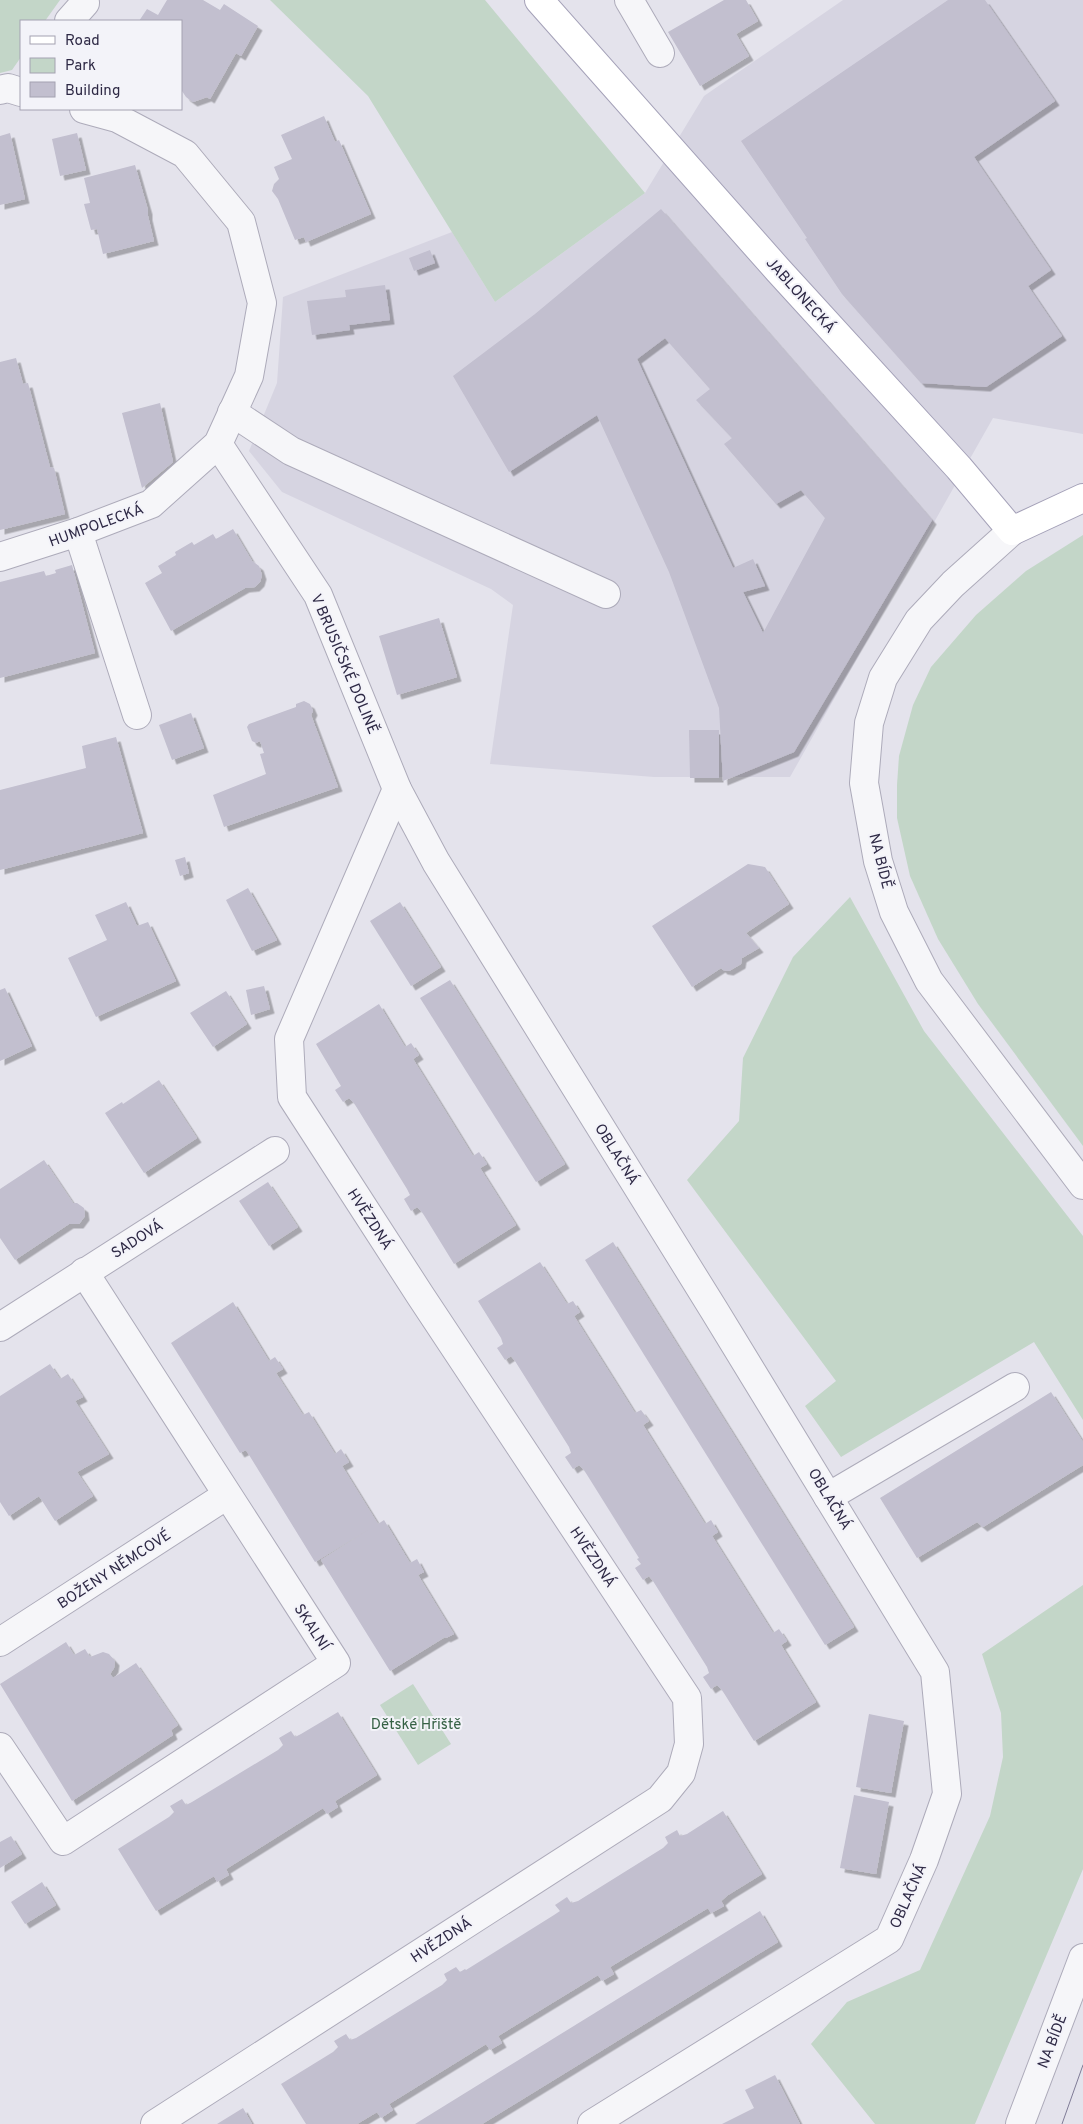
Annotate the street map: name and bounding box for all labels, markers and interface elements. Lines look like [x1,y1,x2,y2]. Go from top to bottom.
legend [20,20,182,110]
text: Road [65,32,100,51]
text: Park [65,57,96,76]
text: Building [65,82,120,101]
street label: JABLONECKÁ [761,254,840,338]
street label: HUMPOLECKÁ [46,499,147,552]
street label: V BRUSIČSKÉ DOLINĚ [306,591,384,737]
street label: NA BÍDĚ [863,831,897,891]
street label: OBLAČNÁ [589,1119,644,1189]
street label: HVĚZDNÁ [342,1185,396,1254]
street label: SADOVÁ [108,1216,167,1264]
street label: OBLAČNÁ [803,1464,856,1534]
street label: HVĚZDNÁ [564,1523,620,1592]
street label: BOŽENY NĚMCOVÉ [54,1526,175,1614]
street label: SKALNÍ [289,1600,335,1656]
park label: Dětské Hřiště [371,1716,461,1735]
street label: OBLAČNÁ [885,1860,932,1932]
street label: HVĚZDNÁ [407,1914,476,1968]
street label: NA BÍDĚ [1033,2011,1072,2071]

